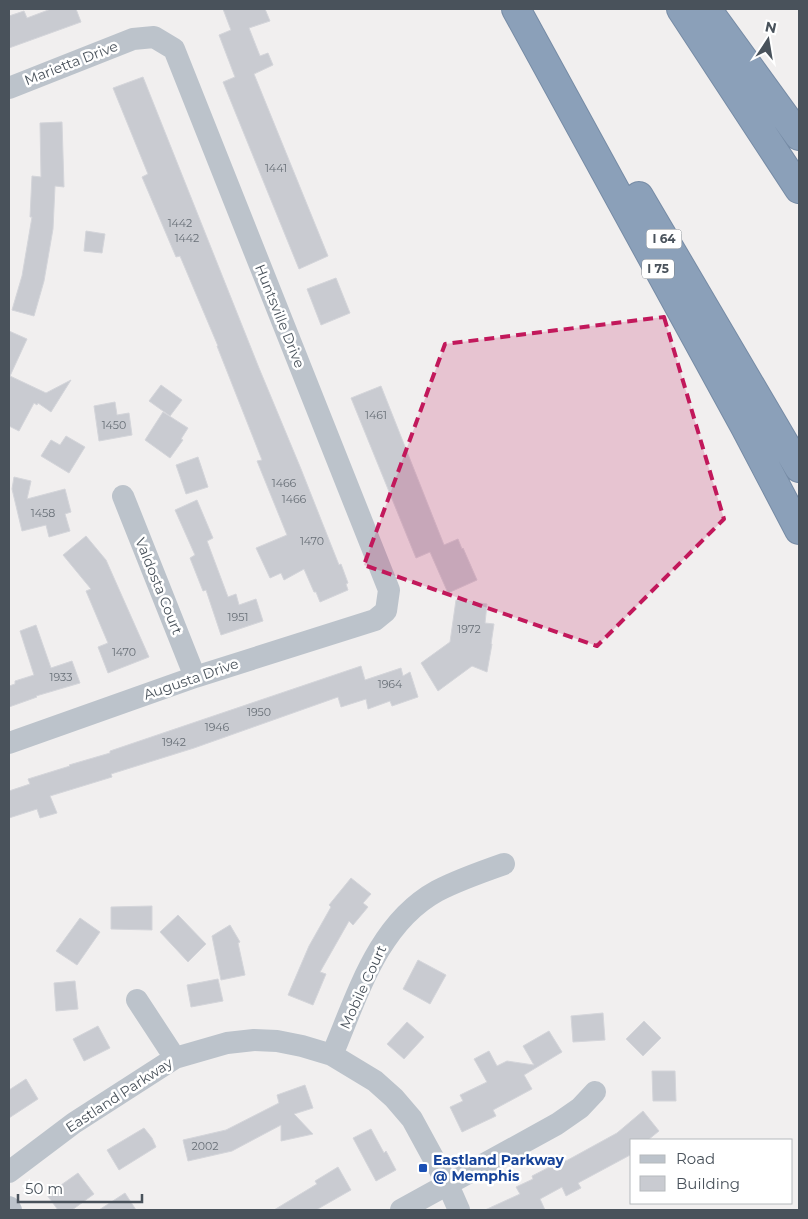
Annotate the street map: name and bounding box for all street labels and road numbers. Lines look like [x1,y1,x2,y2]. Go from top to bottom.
street label: Marietta Drive [22,37,120,89]
road number: I 64 [646,230,682,248]
road number: I 75 [642,260,674,278]
street label: Huntsville Drive [251,261,309,371]
street label: Valdosta Court [131,535,187,637]
street label: Augusta Drive [141,654,241,704]
street label: Mobile Court [336,942,390,1032]
street label: Eastland Parkway [62,1053,176,1136]

